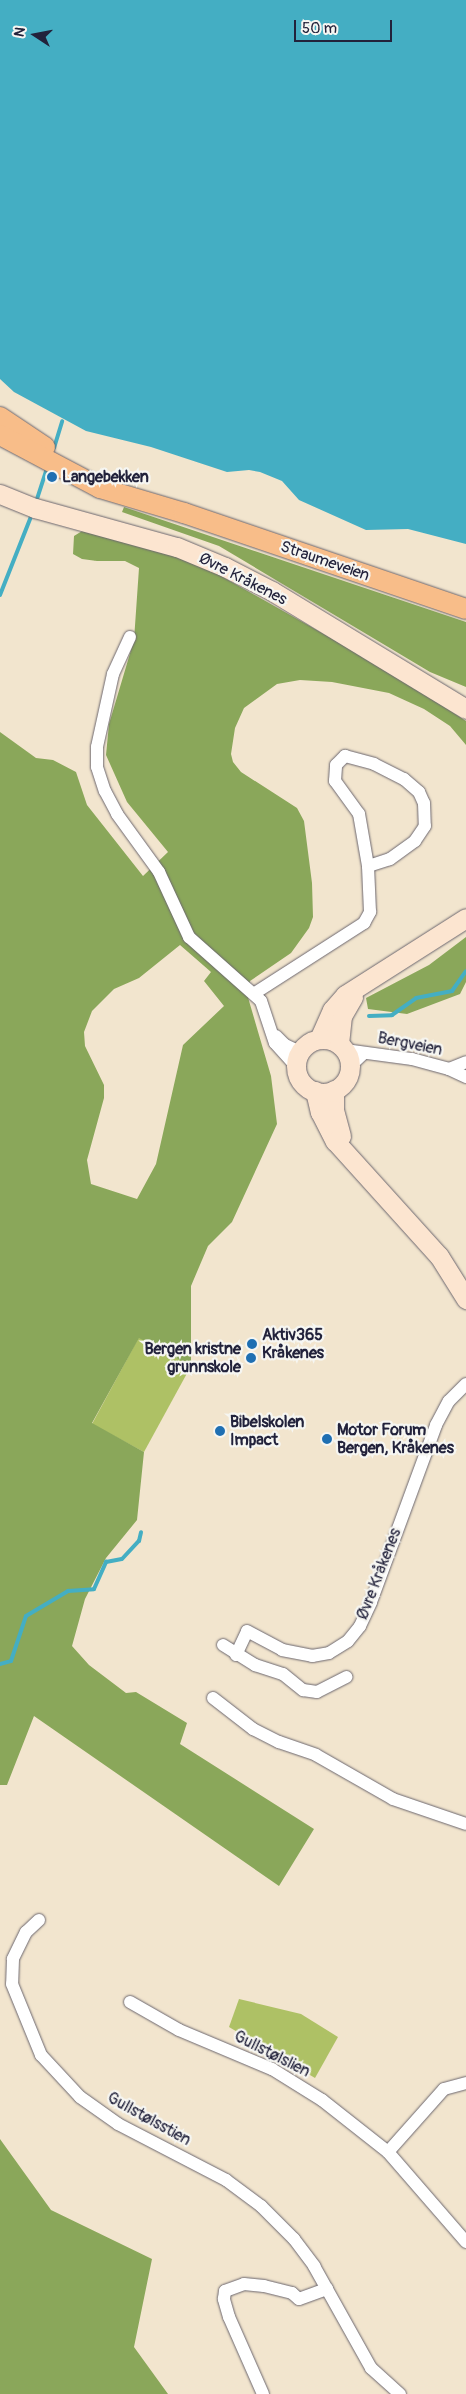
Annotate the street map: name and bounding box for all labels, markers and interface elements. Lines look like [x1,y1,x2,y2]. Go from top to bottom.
north arrow [10,10,60,60]
scale bar [296,10,394,42]
text: 50 m [302,19,337,38]
text: N [11,26,29,38]
place label: Langebekken [62,467,149,487]
marker: Langebekken [46,471,58,483]
street label: Straumeveien [278,537,372,585]
street label: Øvre Kråkenes [196,549,290,609]
street label: Bergveien [376,1028,444,1060]
place label: Aktiv365 Kråkenes [262,1325,324,1363]
marker: Aktiv365 Kråkenes [246,1338,258,1350]
place label: Bergen kristne grunnskole [144,1339,241,1377]
marker: Bergen kristne grunnskole [245,1352,257,1364]
place label: Bibelskolen Impact [230,1412,304,1450]
place label: Motor Forum Bergen, Kråkenes [337,1420,454,1458]
marker: Bibelskolen Impact [214,1425,226,1437]
marker: Motor Forum Bergen, Kråkenes [321,1433,333,1445]
street label: Øvre Kråkenes [353,1526,405,1622]
street label: Gullstølslien [231,2027,313,2081]
street label: Gullstølsstien [104,2088,194,2150]

